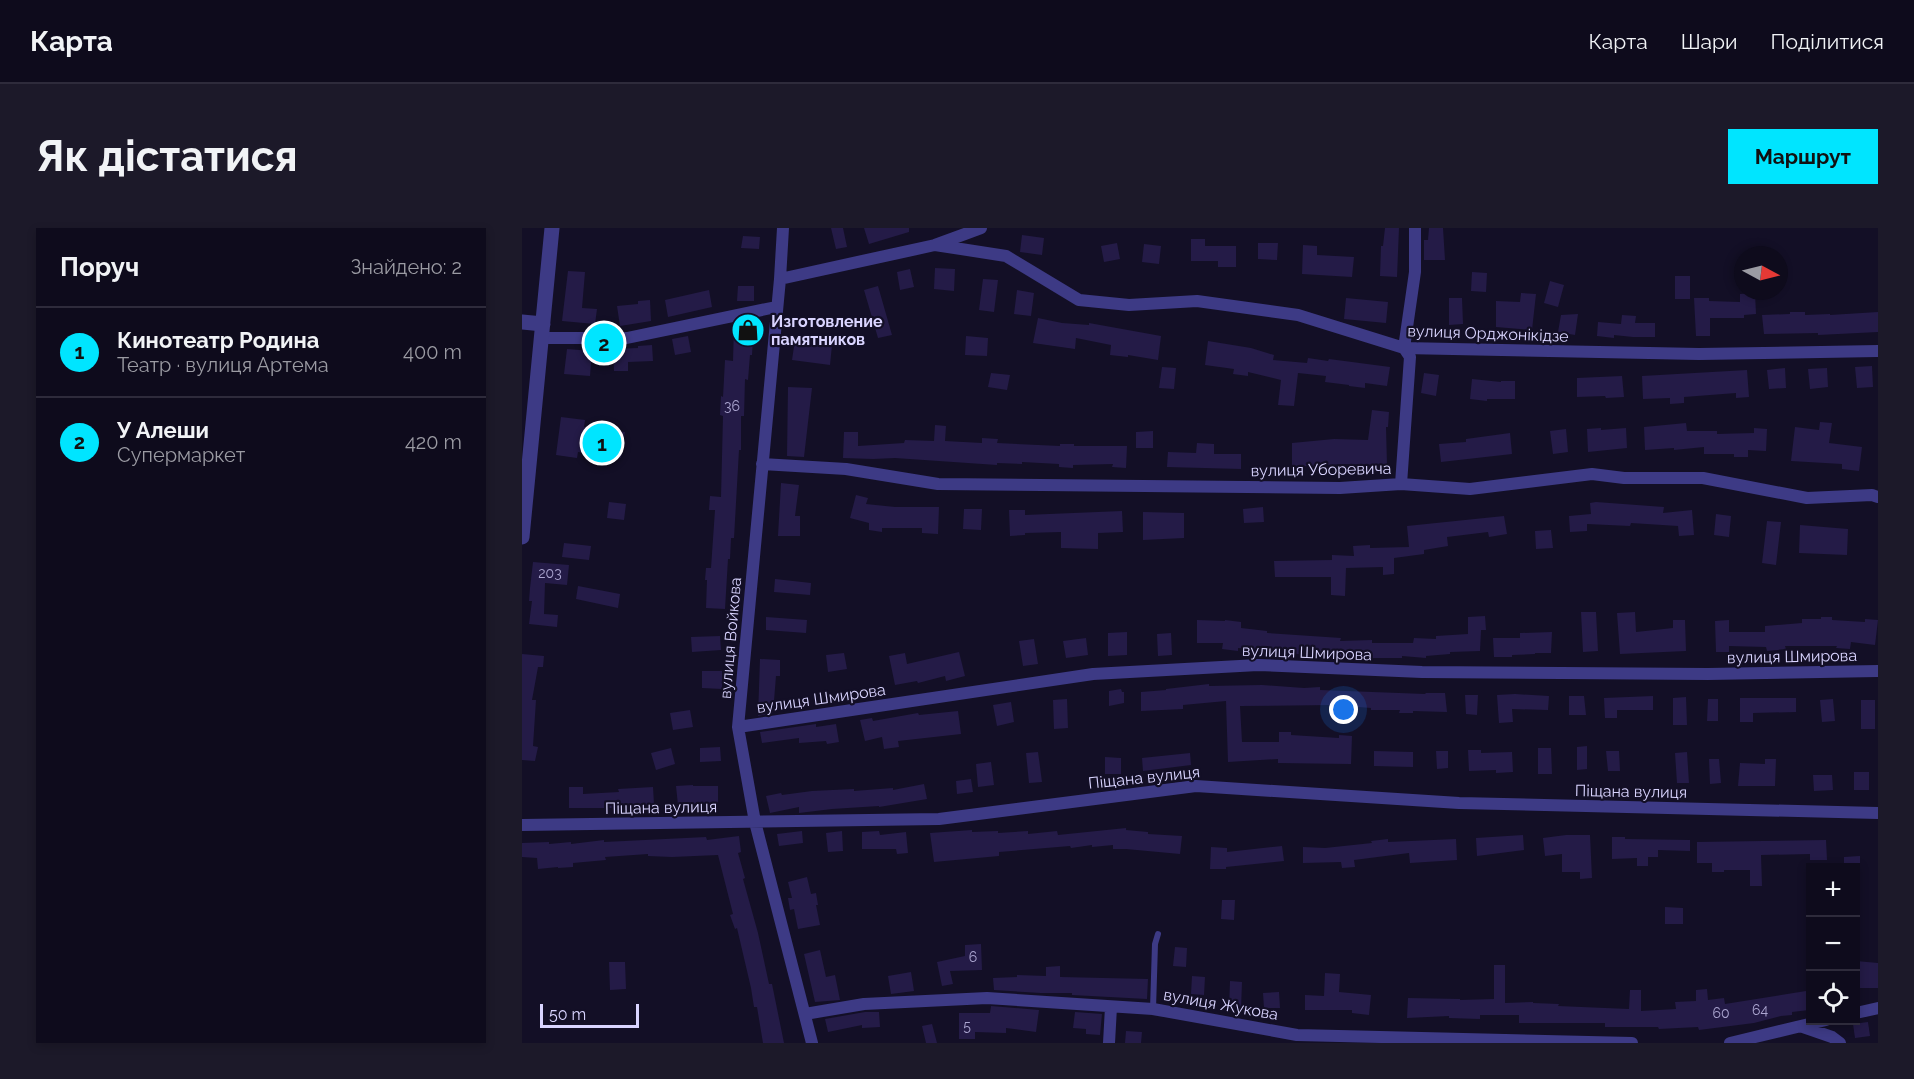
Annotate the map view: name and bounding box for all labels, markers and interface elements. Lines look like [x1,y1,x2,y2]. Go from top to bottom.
text: Карта [30,25,113,58]
text: Карта [1589,29,1648,54]
text: Шари [1681,29,1738,54]
text: Поділитися [1771,29,1884,54]
button: Маршрут [1728,129,1878,184]
text: Як дістатися [36,132,298,181]
north arrow [1734,246,1788,300]
text: Поруч [60,252,139,282]
text: Знайдено: 2 [350,255,462,279]
shop icon: Изготовление памятников [730,312,766,348]
place label: Изготовление памятников [771,312,883,349]
pin: 2 [584,320,623,366]
street label: вулиця Орджонікідзе [1407,321,1569,346]
text: Кинотеатр Родина [117,327,319,353]
text: 1 [75,340,84,364]
text: 400 m [403,340,462,364]
text: Театр · вулиця Артема [117,353,329,377]
house number: 36 [724,398,740,414]
text: У Алеши [117,417,209,443]
pin: 1 [582,420,622,466]
text: 2 [74,430,85,454]
text: 420 m [405,430,462,454]
text: Супермаркет [117,443,245,467]
street label: вулиця Уборевича [1250,459,1392,480]
house number: 203 [538,565,562,581]
street label: вулиця Войкова [716,577,745,700]
street label: вулиця Шмирова [1242,641,1372,664]
street label: вулиця Шмирова [1727,646,1857,667]
street label: вулиця Шмирова [755,680,887,717]
your location [1329,695,1358,724]
street label: Піщана вулиця [1087,762,1201,793]
street label: Піщана вулиця [1575,781,1687,802]
street label: Піщана вулиця [605,797,717,818]
map controls [1806,863,1860,1025]
button: + [1806,863,1860,917]
button: − [1806,917,1860,971]
house number: 6 [969,949,977,965]
button: locate [1806,971,1860,1025]
street label: вулиця Жукова [1162,985,1280,1024]
scale bar [540,1001,639,1028]
house number: 64 [1752,1002,1768,1018]
text: 50 m [549,1005,586,1024]
house number: 60 [1712,1005,1730,1021]
house number: 5 [963,1018,971,1034]

